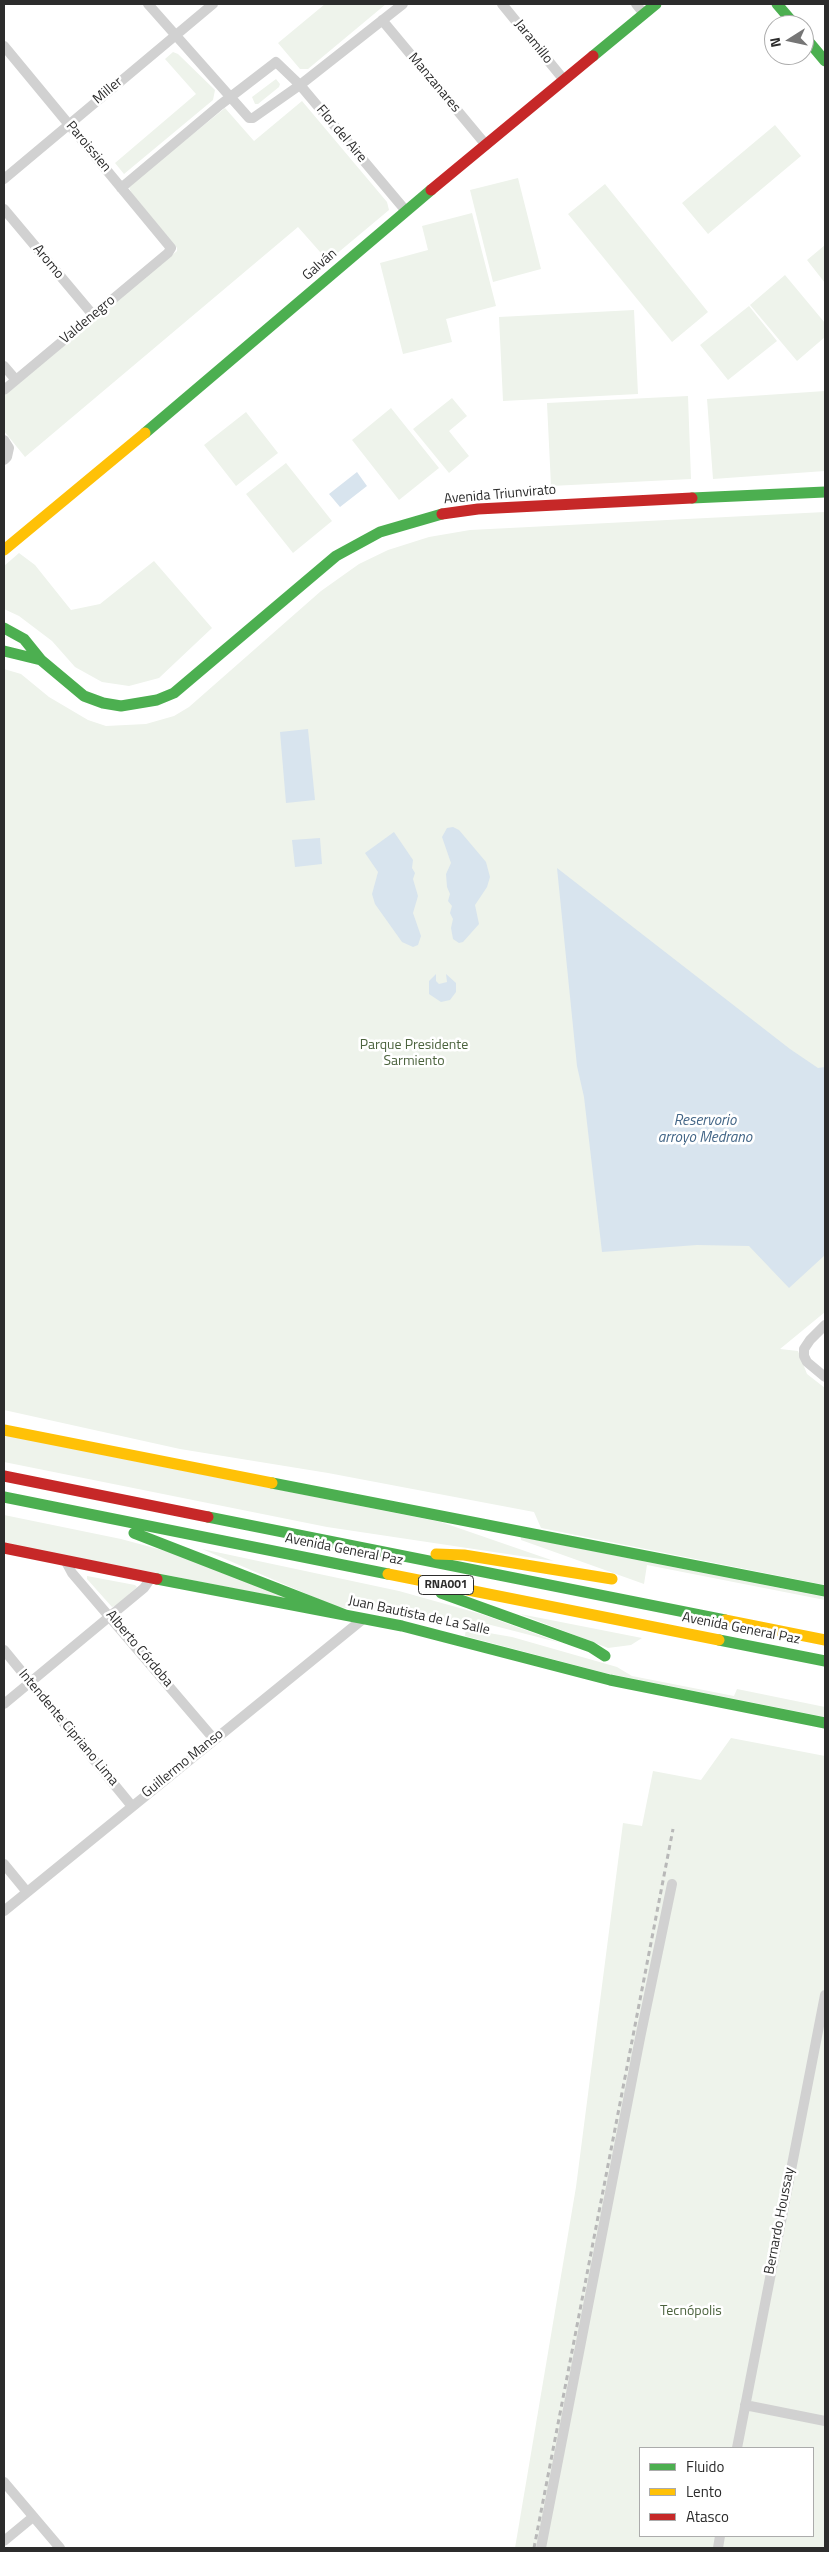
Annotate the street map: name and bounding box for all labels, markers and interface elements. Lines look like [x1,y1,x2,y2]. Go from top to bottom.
north arrow [764,15,814,65]
street label: Jaramillo [510,17,556,67]
text: N [764,36,786,49]
street label: Manzanares [404,50,464,116]
street label: Miller [90,74,126,108]
street label: Flor del Aire [312,102,370,166]
street label: Paroissien [62,118,114,176]
street label: Aromo [29,241,67,283]
street label: Galván [299,246,341,284]
street label: Valdenegro [57,292,119,348]
street label: Avenida Triunvirato [443,482,557,508]
park label: Parque Presidente Sarmiento [360,1038,468,1070]
water label: Reservorio arroyo Medrano [658,1112,752,1147]
street label: Avenida General Paz [284,1530,404,1570]
road number: RNA001 [418,1576,474,1594]
street label: Juan Bautista de La Salle [347,1593,491,1639]
street label: Alberto Córdoba [102,1607,176,1691]
street label: Avenida General Paz [681,1609,801,1649]
street label: Intendente Cipriano Lima [14,1666,122,1790]
street label: Guillermo Manso [139,1726,227,1802]
street label: Bernardo Houssay [761,2166,799,2276]
park label: Tecnópolis [660,2304,722,2320]
legend [639,2447,814,2537]
text: Fluido [686,2455,724,2478]
text: Lento [686,2480,722,2503]
text: Atasco [686,2505,729,2528]

